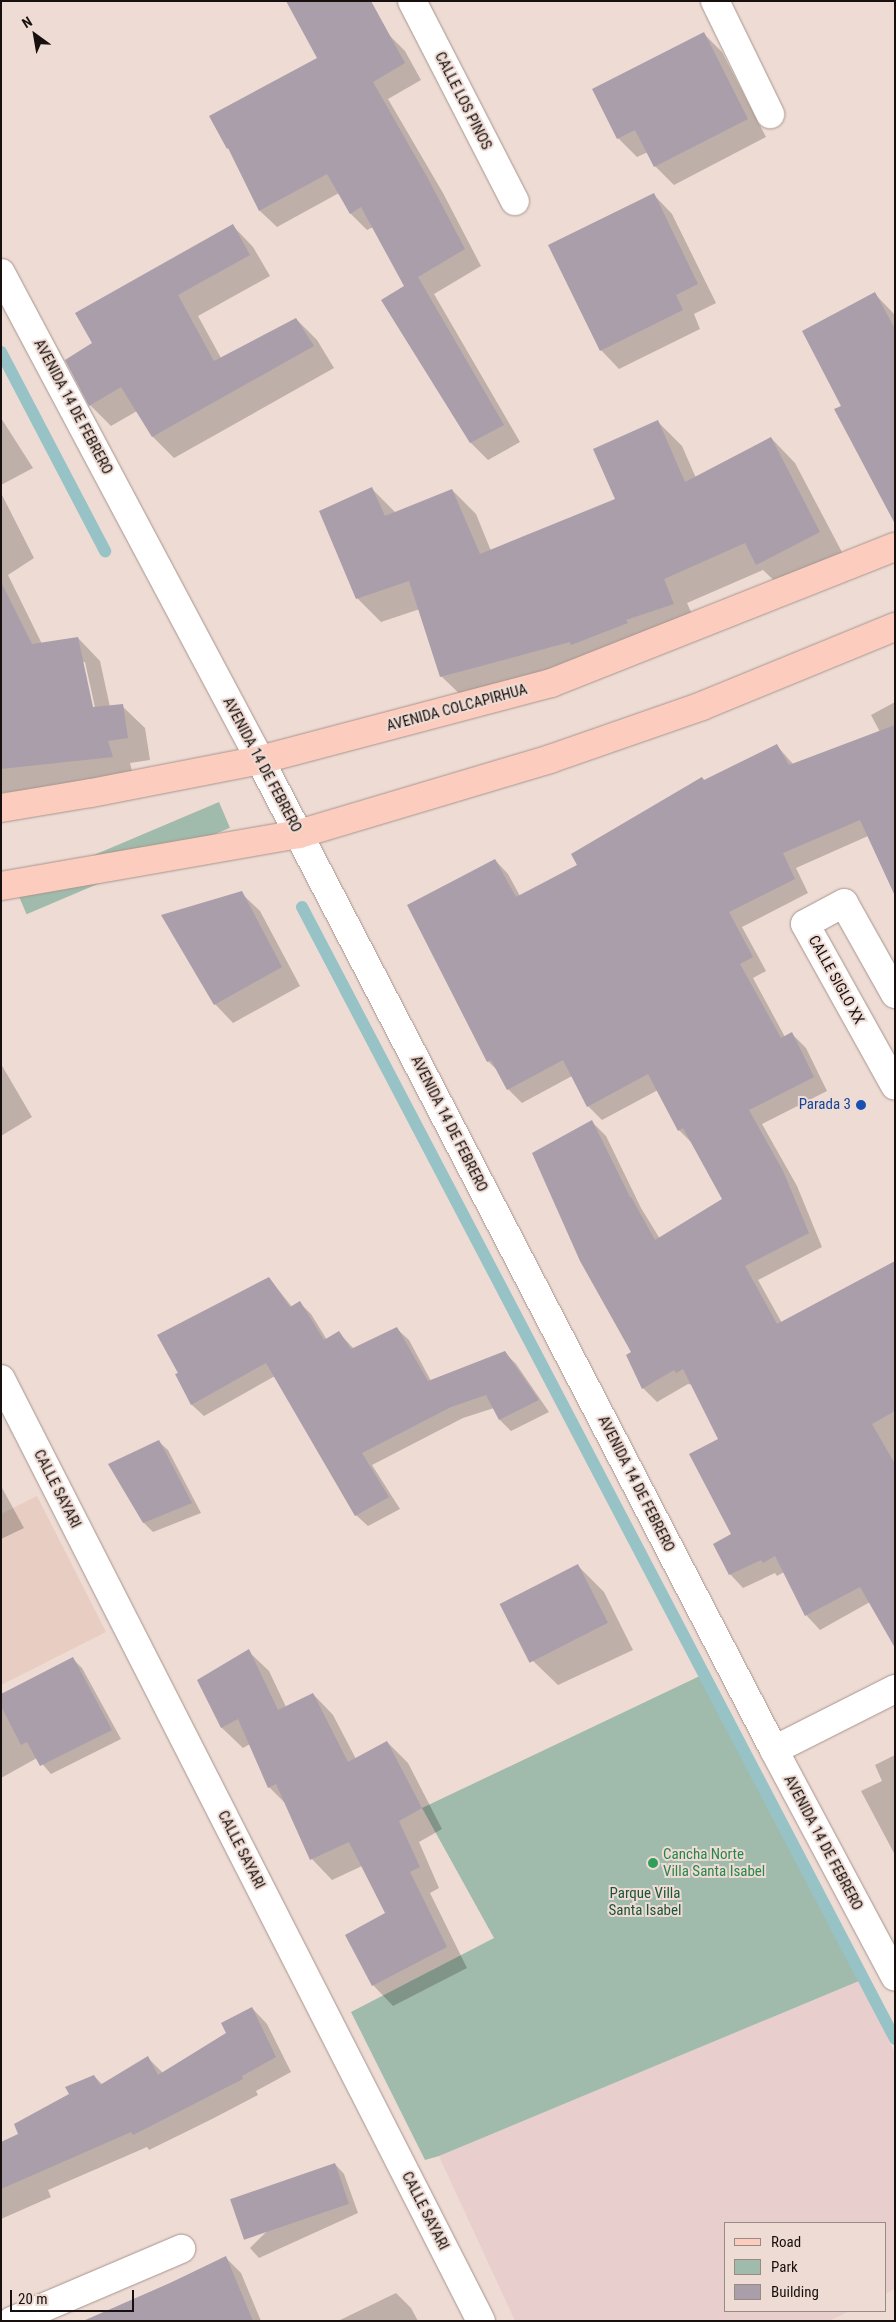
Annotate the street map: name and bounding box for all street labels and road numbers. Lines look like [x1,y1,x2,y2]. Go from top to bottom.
street label: CALLE LOS PINOS [431,49,495,153]
street label: AVENIDA 14 DE FEBRERO [30,336,116,478]
street label: AVENIDA COLCAPIRHUA [385,681,529,735]
street label: AVENIDA 14 DE FEBRERO [219,694,305,836]
street label: CALLE SIGLO XX [804,933,868,1027]
street label: AVENIDA 14 DE FEBRERO [407,1053,491,1195]
street label: AVENIDA 14 DE FEBRERO [594,1413,678,1555]
street label: CALLE SAYARI [30,1447,84,1531]
street label: AVENIDA 14 DE FEBRERO [780,1772,866,1914]
street label: CALLE SAYARI [214,1808,268,1892]
street label: CALLE SAYARI [398,2169,452,2253]

